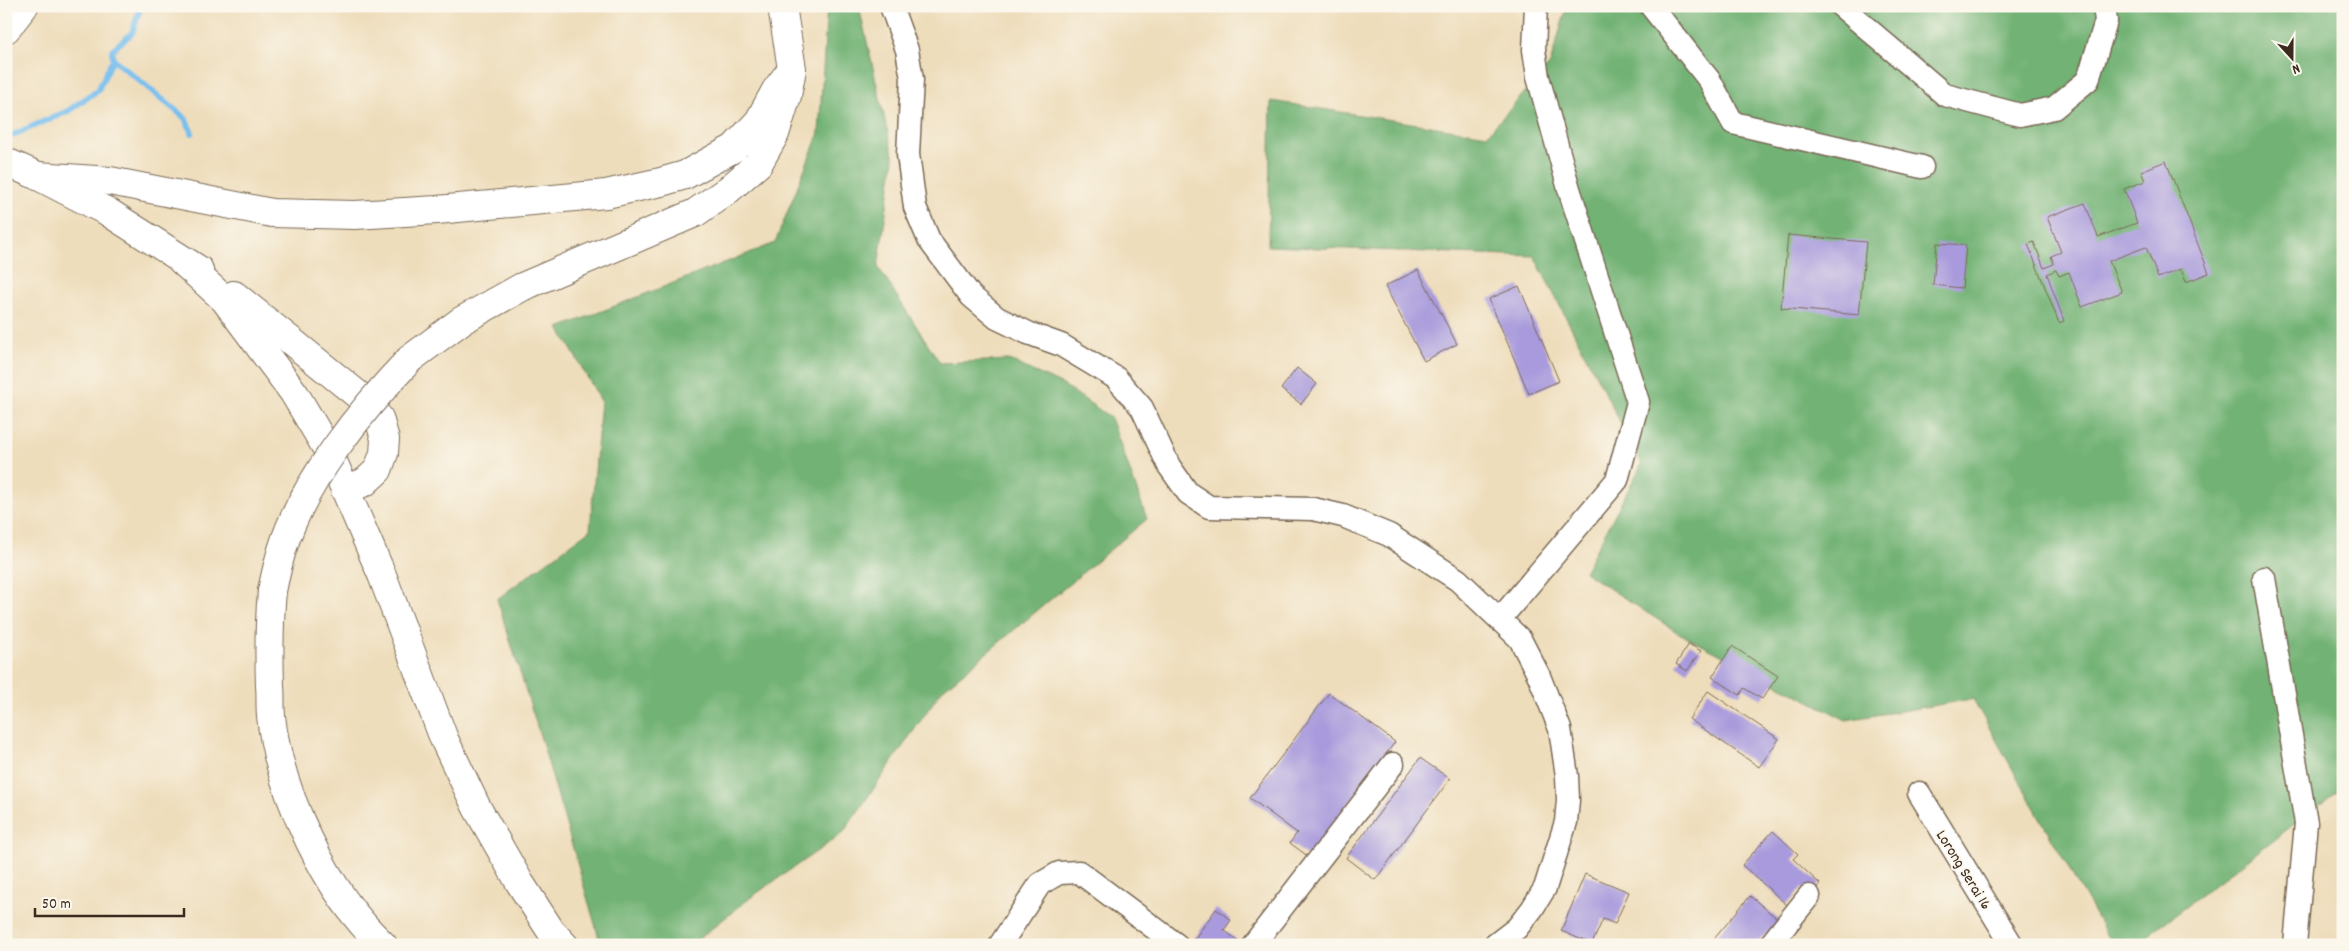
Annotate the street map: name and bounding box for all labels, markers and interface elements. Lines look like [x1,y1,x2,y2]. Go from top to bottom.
north arrow [2266,32,2316,82]
text: N [2289,58,2303,79]
street label: Lorong Serai 16 [1929,826,1997,915]
scale bar [35,886,184,918]
text: 50 m [42,894,71,916]

